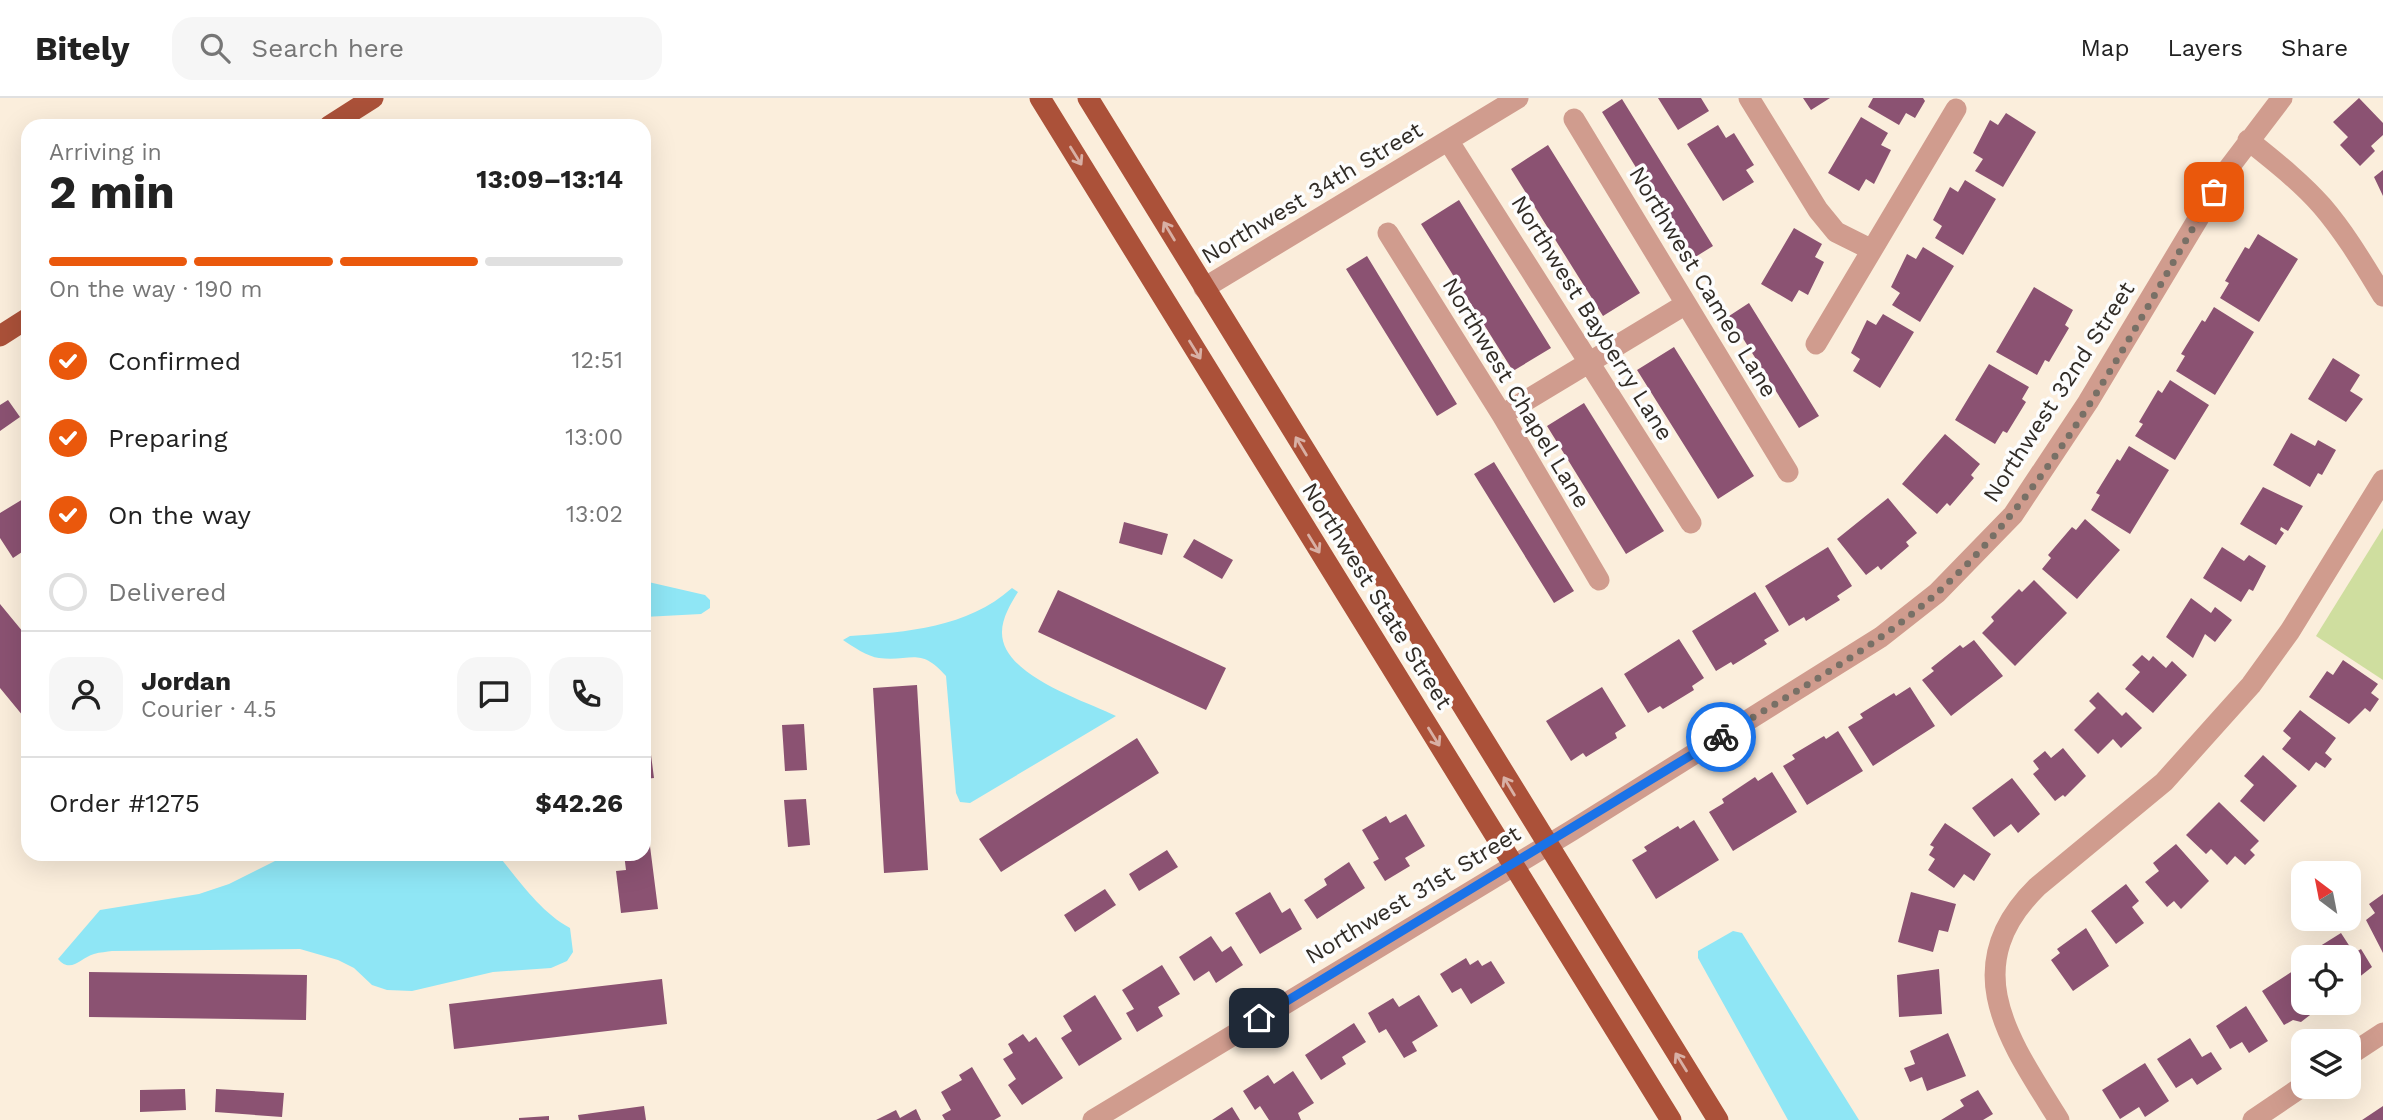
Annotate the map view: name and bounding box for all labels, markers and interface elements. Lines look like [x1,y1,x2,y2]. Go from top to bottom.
search box [172,17,662,80]
text: Bitely [35,29,130,68]
icon: search [196,29,234,67]
text: Search here [252,33,404,63]
text: Map [2081,34,2129,62]
text: Layers [2167,34,2243,62]
text: Share [2281,34,2348,62]
street label: Northwest 34th Street [1197,116,1428,270]
text: Arriving in [49,139,162,166]
one-way arrow [1070,146,1084,166]
street label: Northwest Cameo Lane [1623,162,1783,402]
pin [2184,162,2244,222]
text: 13:09–13:14 [476,164,623,194]
text: 2 min [49,165,175,219]
icon: bag [2195,173,2233,211]
street label: Northwest Bayberry Lane [1505,191,1679,445]
one-way arrow [1162,221,1176,241]
street label: Northwest Chapel Lane [1437,273,1595,513]
text: On the way · 190 m [49,276,262,303]
street label: Northwest 32nd Street [1978,277,2141,507]
one-way arrow [1188,340,1202,360]
icon: check [49,342,87,380]
text: Confirmed [108,346,241,376]
text: 12:51 [571,347,623,374]
icon: check [49,419,87,457]
text: Preparing [108,423,228,453]
text: 13:00 [565,424,623,451]
one-way arrow [1293,436,1307,456]
street label: Northwest State Street [1296,478,1458,714]
icon: check [49,496,87,534]
text: On the way [108,500,251,530]
text: 13:02 [566,501,623,528]
one-way arrow [1308,533,1322,553]
text: Delivered [108,577,227,607]
button: person [49,657,123,731]
button: chat [457,657,531,731]
button: phone [549,657,623,731]
text: Jordan [141,666,231,696]
text: Courier · 4.5 [141,696,277,723]
courier [1686,702,1756,772]
icon: bike [1702,718,1740,756]
one-way arrow [1427,727,1441,747]
one-way arrow [1502,776,1516,796]
text: Order #1275 [49,788,200,818]
text: $42.26 [535,788,623,818]
street label: Northwest 31st Street [1301,820,1526,970]
north arrow [2291,861,2361,931]
map controls [2291,861,2361,1099]
button: locate [2291,945,2361,1015]
pin [1229,988,1289,1048]
icon: home [1240,999,1278,1037]
button: layers [2291,1029,2361,1099]
one-way arrow [1674,1053,1688,1073]

